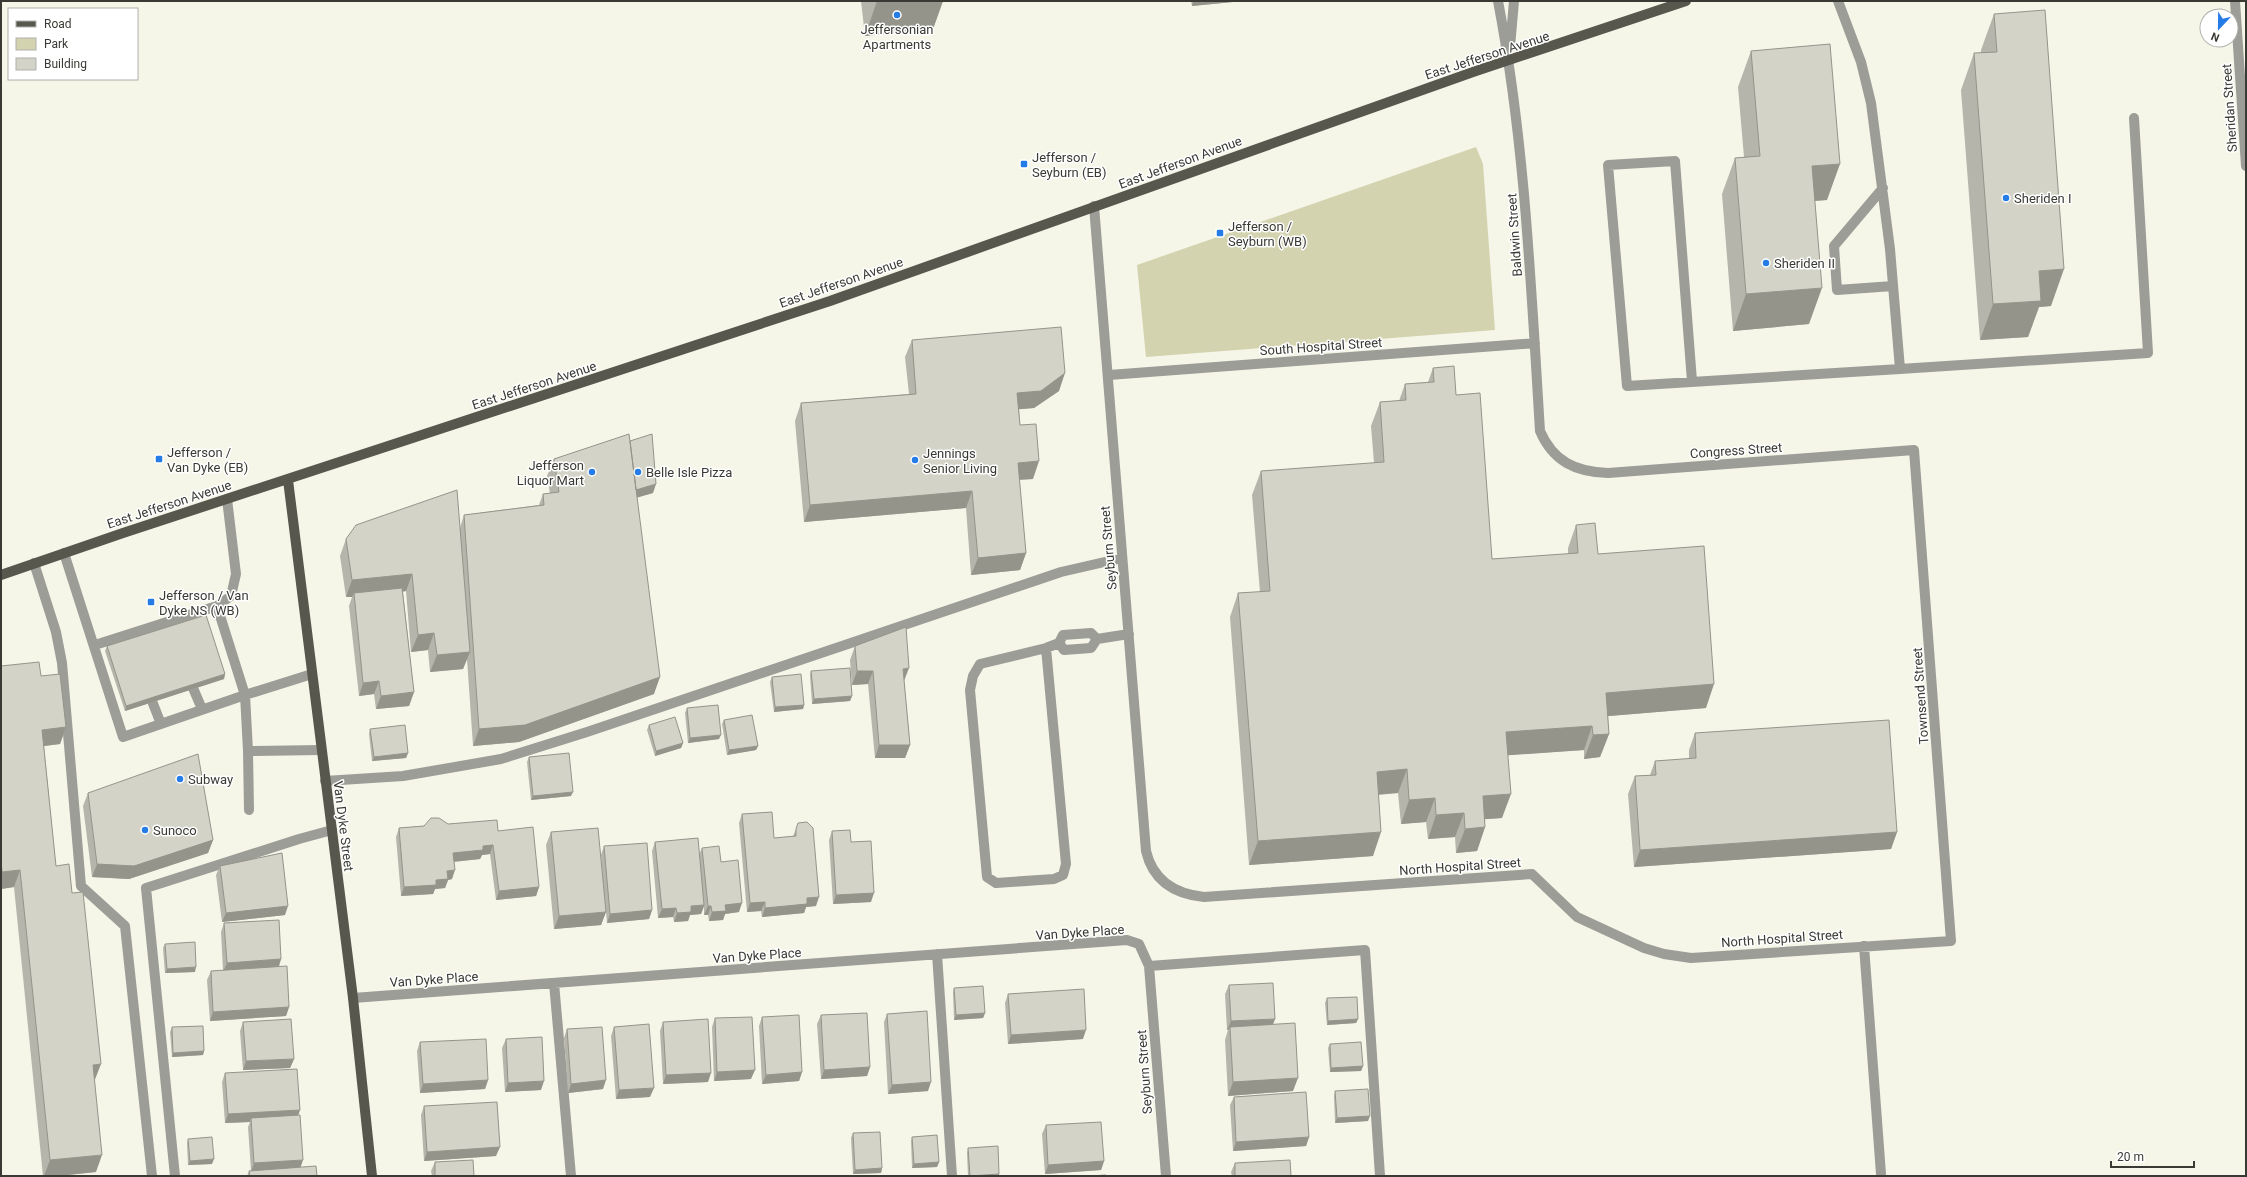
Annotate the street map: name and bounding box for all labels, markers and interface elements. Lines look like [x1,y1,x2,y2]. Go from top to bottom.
legend [8,8,138,80]
north arrow [2199,8,2239,48]
marker: Jeffersonian Apartments [892,10,902,20]
text: Road [44,17,72,31]
place label: Jeffersonian Apartments [861,22,933,52]
street label: East Jefferson Avenue [1423,28,1551,83]
text: N [2209,29,2221,44]
text: Park [44,37,69,51]
text: Building [44,57,87,71]
street label: Sheridan Street [2219,63,2240,153]
street label: East Jefferson Avenue [1117,133,1244,192]
place label: Jefferson / Seyburn (EB) [1032,150,1106,180]
marker: Jefferson / Seyburn (EB) [1019,159,1029,169]
place label: Sheriden I [2014,191,2072,206]
street label: Baldwin Street [1504,193,1525,277]
marker: Sheriden I [2001,193,2011,203]
place label: Jefferson / Seyburn (WB) [1228,219,1307,249]
marker: Jefferson / Seyburn (WB) [1215,228,1225,238]
street label: East Jefferson Avenue [777,254,905,311]
place label: Sheriden II [1774,256,1835,271]
marker: Sheriden II [1761,258,1771,268]
street label: South Hospital Street [1259,335,1383,358]
street label: East Jefferson Avenue [470,358,598,413]
street label: Congress Street [1689,440,1783,461]
place label: Jefferson / Van Dyke (EB) [167,445,248,475]
place label: Jennings Senior Living [923,446,997,476]
marker: Jefferson / Van Dyke (EB) [154,454,164,464]
marker: Jennings Senior Living [910,455,920,465]
place label: Jefferson Liquor Mart [517,458,584,488]
place label: Belle Isle Pizza [646,465,732,480]
marker: Jefferson Liquor Mart [587,467,597,477]
marker: Belle Isle Pizza [633,467,643,477]
street label: East Jefferson Avenue [105,477,233,532]
street label: Seyburn Street [1097,505,1120,591]
place label: Jefferson / Van Dyke NS (WB) [159,588,249,618]
marker: Jefferson / Van Dyke NS (WB) [146,597,156,607]
street label: Townsend Street [1910,647,1931,745]
place label: Subway [188,772,233,787]
marker: Subway [175,774,185,784]
street label: Van Dyke Street [331,780,356,872]
place label: Sunoco [153,823,197,838]
marker: Sunoco [140,825,150,835]
street label: North Hospital Street [1399,855,1521,878]
street label: Van Dyke Place [1035,922,1125,943]
street label: North Hospital Street [1721,927,1843,950]
street label: Van Dyke Place [712,945,802,966]
street label: Van Dyke Place [389,969,479,990]
street label: Seyburn Street [1134,1029,1155,1115]
scale bar [2111,1143,2194,1169]
text: 20 m [2117,1150,2144,1164]

